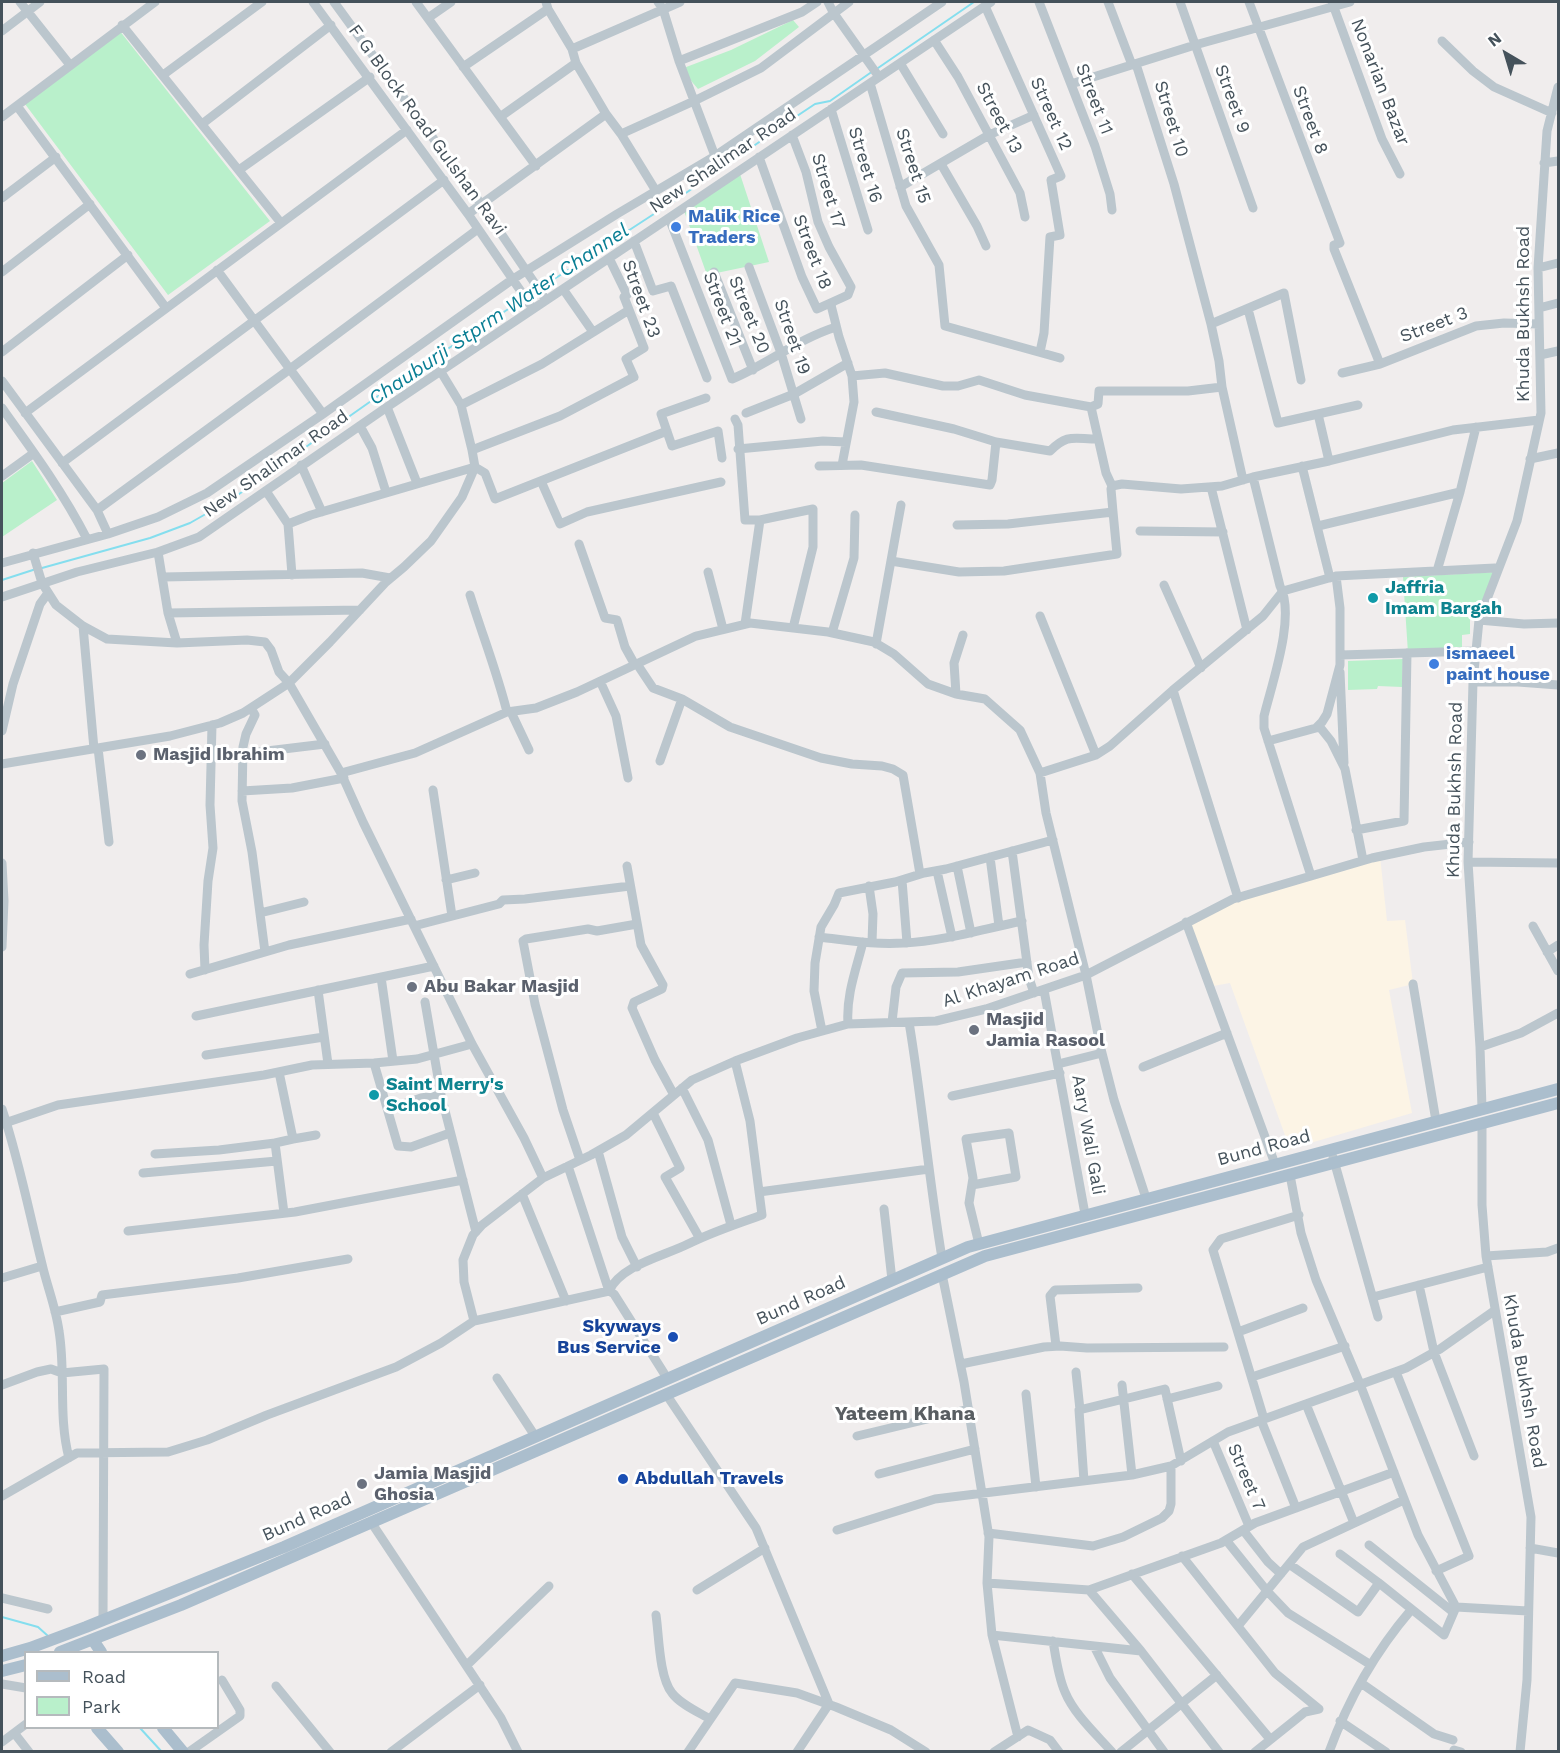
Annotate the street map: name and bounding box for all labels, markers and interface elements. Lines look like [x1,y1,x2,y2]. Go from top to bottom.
street label: Nonarian Bazar [1346,16,1414,148]
street label: F G Block Road Gulshan Ravi [343,21,511,239]
north arrow [1476,24,1536,84]
text: N [1484,28,1505,51]
street label: Street 11 [1071,60,1117,138]
street label: Street 9 [1210,62,1254,136]
street label: Street 12 [1025,74,1077,154]
street label: Street 10 [1149,78,1193,160]
street label: Street 13 [971,79,1027,157]
street label: Street 8 [1288,83,1332,157]
street label: New Shalimar Road [646,104,800,218]
street label: Street 16 [843,124,887,206]
street label: Street 15 [891,126,935,206]
street label: Street 17 [806,151,850,231]
place label: Malik Rice Traders [688,206,780,248]
street label: Street 18 [788,212,836,292]
water label: Chauburji Stprm Water Channel [364,219,634,411]
marker: Malik Rice Traders [669,220,683,234]
street label: Khuda Bukhsh Road [1513,226,1535,402]
street label: Street 23 [617,257,665,341]
street label: Street 21 [698,269,746,349]
street label: Street 20 [724,273,774,357]
street label: Street 19 [769,296,815,378]
street label: Street 3 [1397,302,1471,348]
street label: New Shalimar Road [199,406,353,522]
place label: Jaffria Imam Bargah [1385,577,1502,620]
marker: Jaffria Imam Bargah [1366,591,1380,605]
place label: ismaeel paint house [1446,643,1550,686]
marker: ismaeel paint house [1427,657,1441,671]
street label: Khuda Bukhsh Road [1443,702,1467,878]
place label: Masjid Ibrahim [153,744,285,766]
marker: Masjid Ibrahim [134,748,148,762]
street label: Al Khayam Road [940,948,1082,1012]
place label: Abu Bakar Masjid [424,976,579,998]
marker: Abu Bakar Masjid [405,980,419,994]
place label: Masjid Jamia Rasool [986,1009,1105,1052]
marker: Masjid Jamia Rasool [967,1023,981,1037]
street label: Aary Wali Gali [1067,1073,1109,1197]
place label: Saint Merry's School [386,1074,504,1116]
marker: Saint Merry's School [367,1088,381,1102]
street label: Bund Road [1215,1125,1313,1171]
street label: Bund Road [753,1272,849,1330]
street label: Khuda Bukhsh Road [1498,1292,1550,1470]
place label: Skyways Bus Service [557,1316,661,1358]
marker: Skyways Bus Service [666,1330,680,1344]
district label: Yateem Khana [835,1402,975,1426]
street label: Street 7 [1222,1440,1270,1514]
place label: Jamia Masjid Ghosia [374,1463,491,1506]
place label: Abdullah Travels [635,1468,784,1490]
marker: Abdullah Travels [616,1472,630,1486]
marker: Jamia Masjid Ghosia [355,1477,369,1491]
street label: Bund Road [259,1488,355,1546]
legend [24,1651,219,1729]
text: Road [82,1666,126,1687]
text: Park [82,1696,121,1717]

